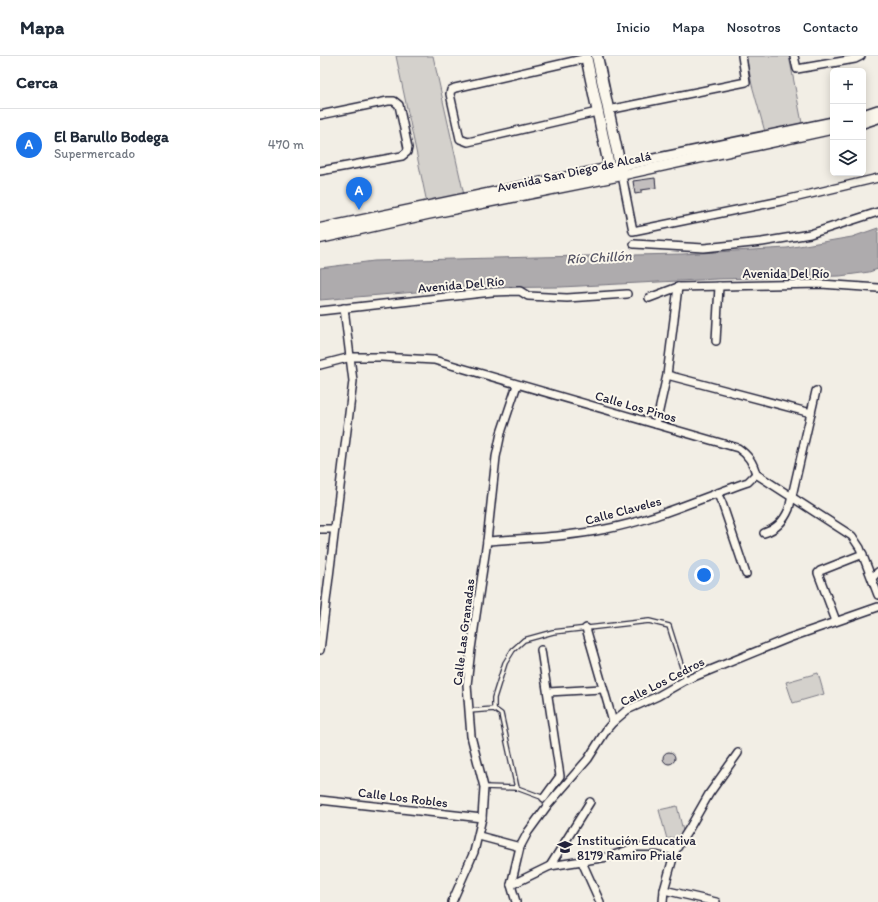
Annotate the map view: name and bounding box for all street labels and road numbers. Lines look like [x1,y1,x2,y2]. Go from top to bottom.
street label: Avenida San Diego de Alcalá [496,148,653,195]
street label: Avenida Del Río [743,266,830,281]
street label: Avenida Del Río [417,273,505,296]
street label: Calle Los Pinos [593,388,679,425]
street label: Calle Claveles [583,493,663,528]
street label: Calle Las Granadas [450,578,478,686]
street label: Calle Los Cedros [618,654,707,709]
street label: Calle Los Robles [357,785,449,810]

